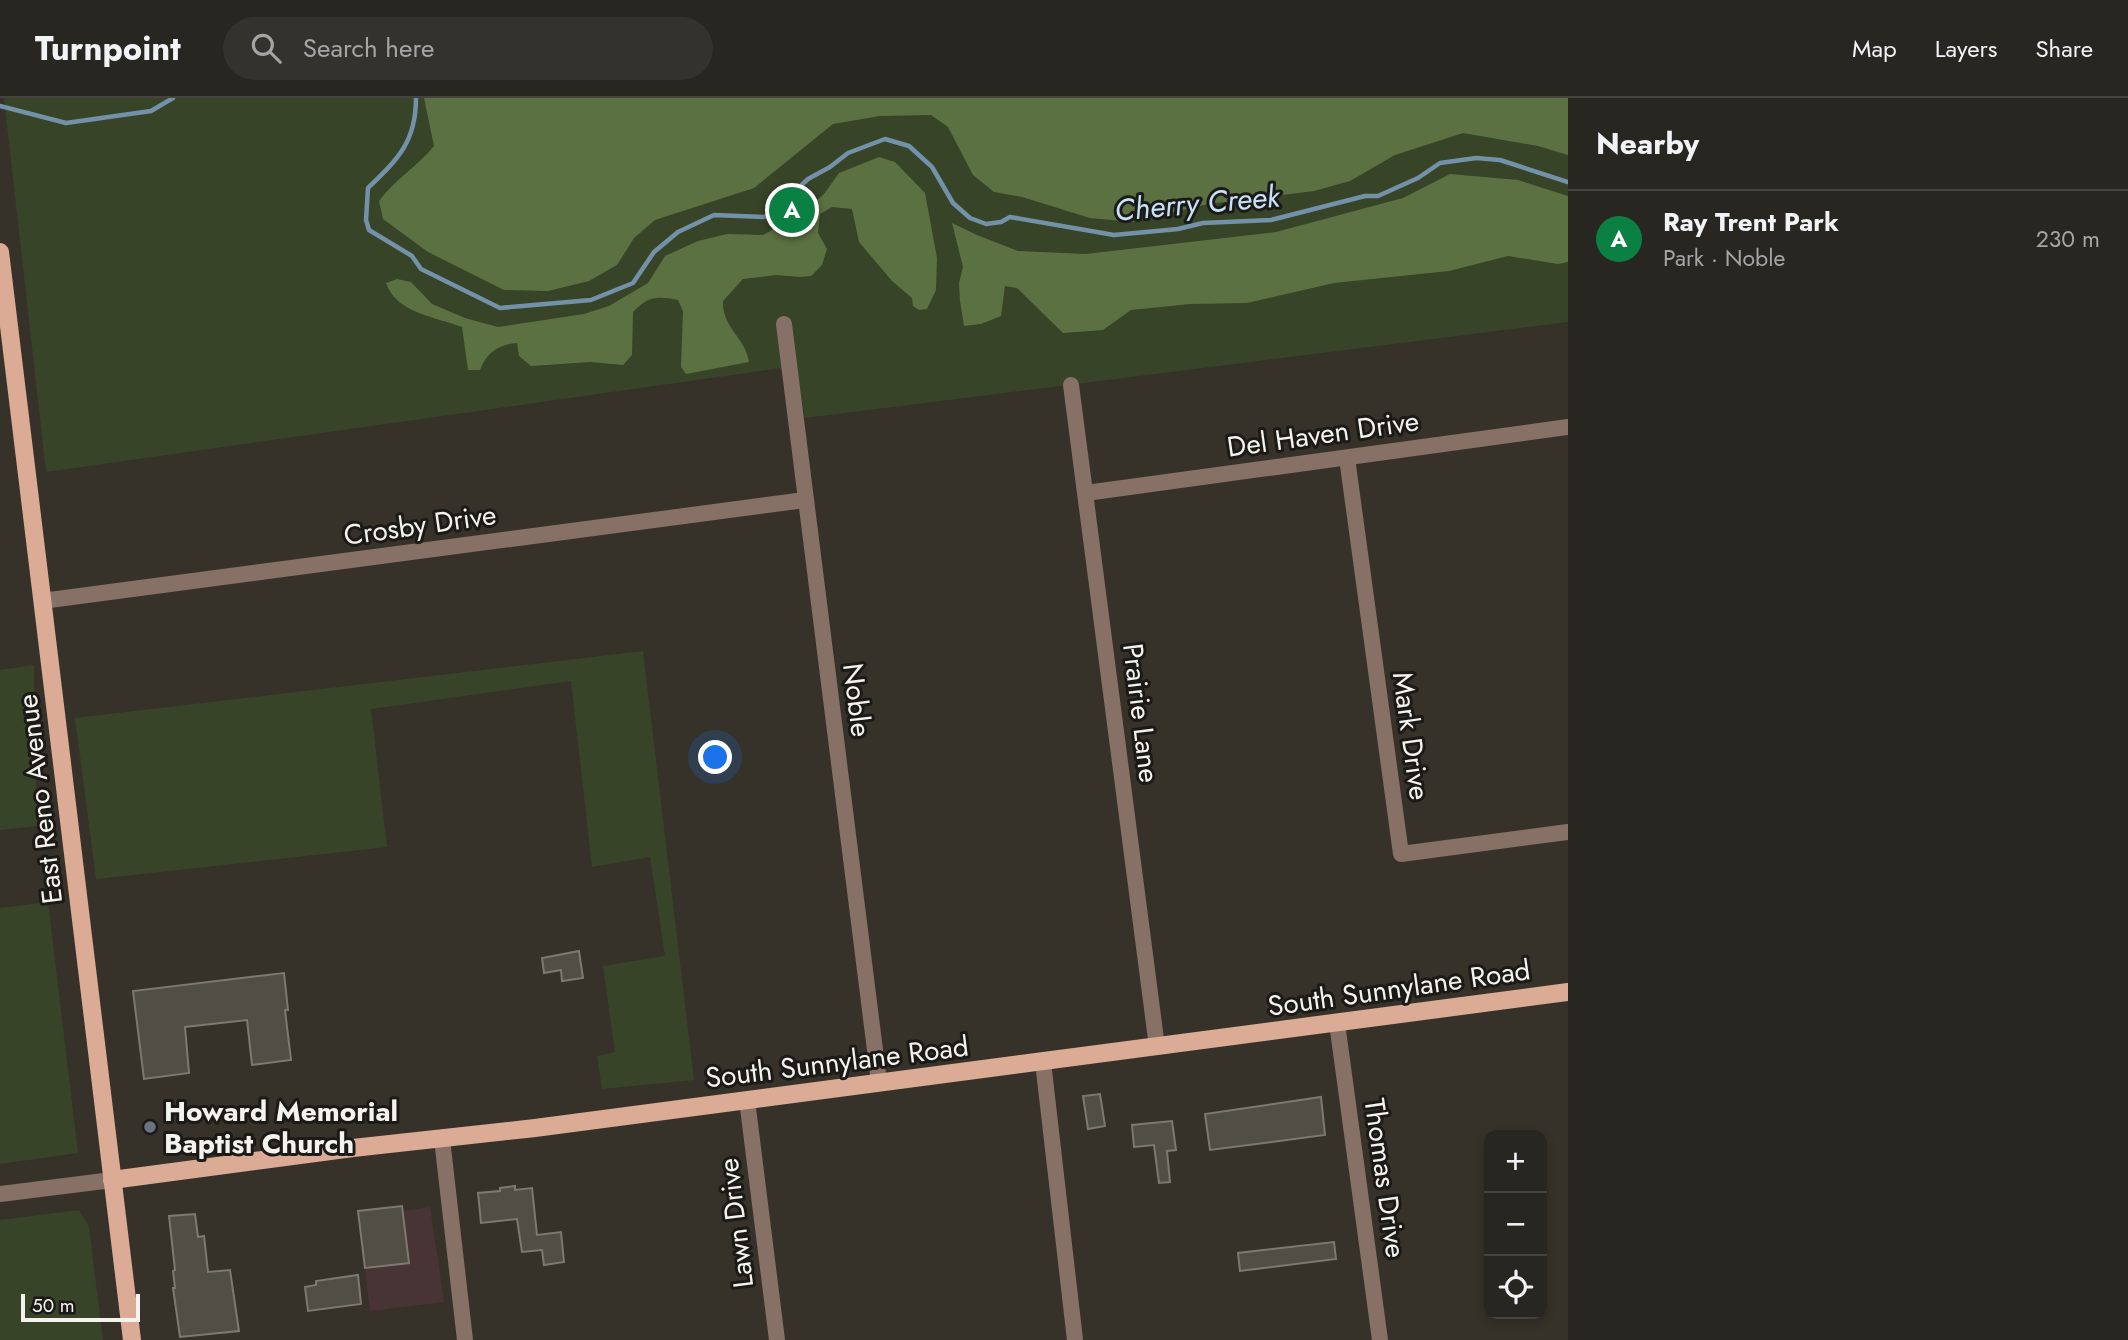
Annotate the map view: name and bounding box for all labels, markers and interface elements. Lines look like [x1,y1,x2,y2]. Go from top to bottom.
search box [223,17,713,80]
text: Turnpoint [35,25,181,72]
icon: search [247,29,285,67]
text: Search here [303,29,434,67]
text: Map [1852,31,1897,66]
text: Layers [1935,31,1997,66]
text: Share [2035,31,2093,66]
text: Nearby [1596,122,1699,165]
water label: Cherry Creek [1113,174,1282,232]
pin: A [769,184,815,236]
text: Ray Trent Park [1663,203,1839,241]
text: A [1611,222,1627,256]
text: 230 m [2036,222,2100,256]
text: Park · Noble [1663,241,1785,275]
street label: Del Haven Drive [1224,400,1422,468]
street label: Crosby Drive [341,494,499,556]
street label: Prairie Lane [1112,641,1170,785]
street label: Noble [832,661,882,739]
street label: Mark Drive [1382,669,1440,803]
street label: East Reno Avenue [7,692,73,906]
your location [698,740,732,774]
street label: South Sunnylane Road [1265,949,1533,1027]
street label: South Sunnylane Road [703,1026,971,1098]
place label: Howard Memorial Baptist Church [164,1091,398,1164]
street label: Thomas Drive [1354,1096,1416,1260]
marker: Howard Memorial Baptist Church [142,1119,158,1135]
map controls [1484,1130,1547,1319]
button: + [1484,1130,1547,1193]
street label: Lawn Drive [708,1156,764,1290]
button: − [1484,1193,1547,1256]
button: locate [1484,1256,1547,1319]
scale bar [21,1291,140,1323]
text: 50 m [32,1292,75,1319]

